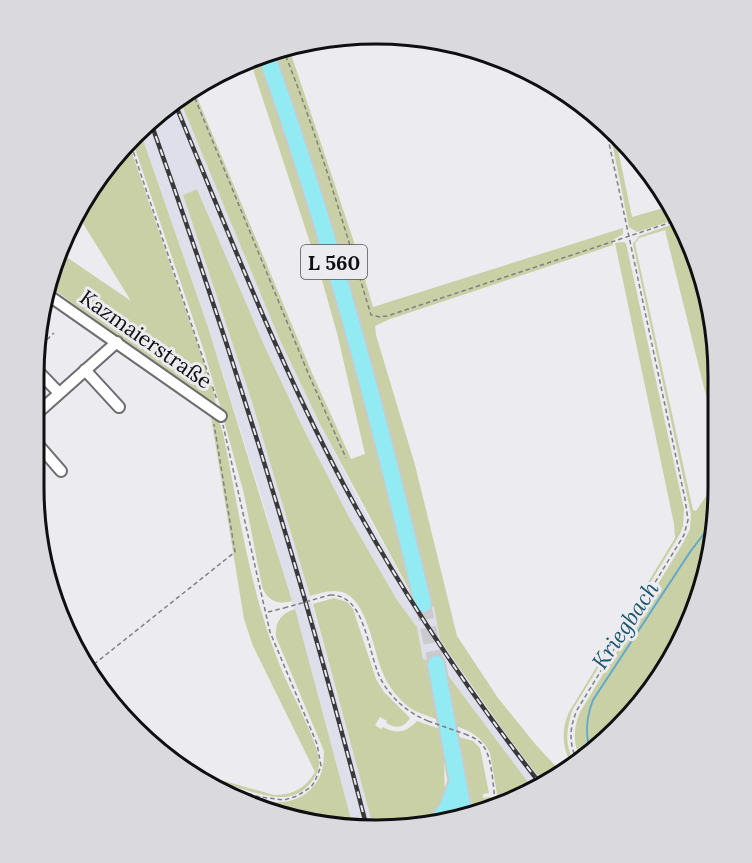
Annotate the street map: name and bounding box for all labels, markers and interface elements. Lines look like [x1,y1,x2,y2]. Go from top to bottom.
road number: L 560 [301,245,367,279]
street label: Kazmaierstraße [75,283,217,395]
water label: Kriegbach [585,575,665,674]

